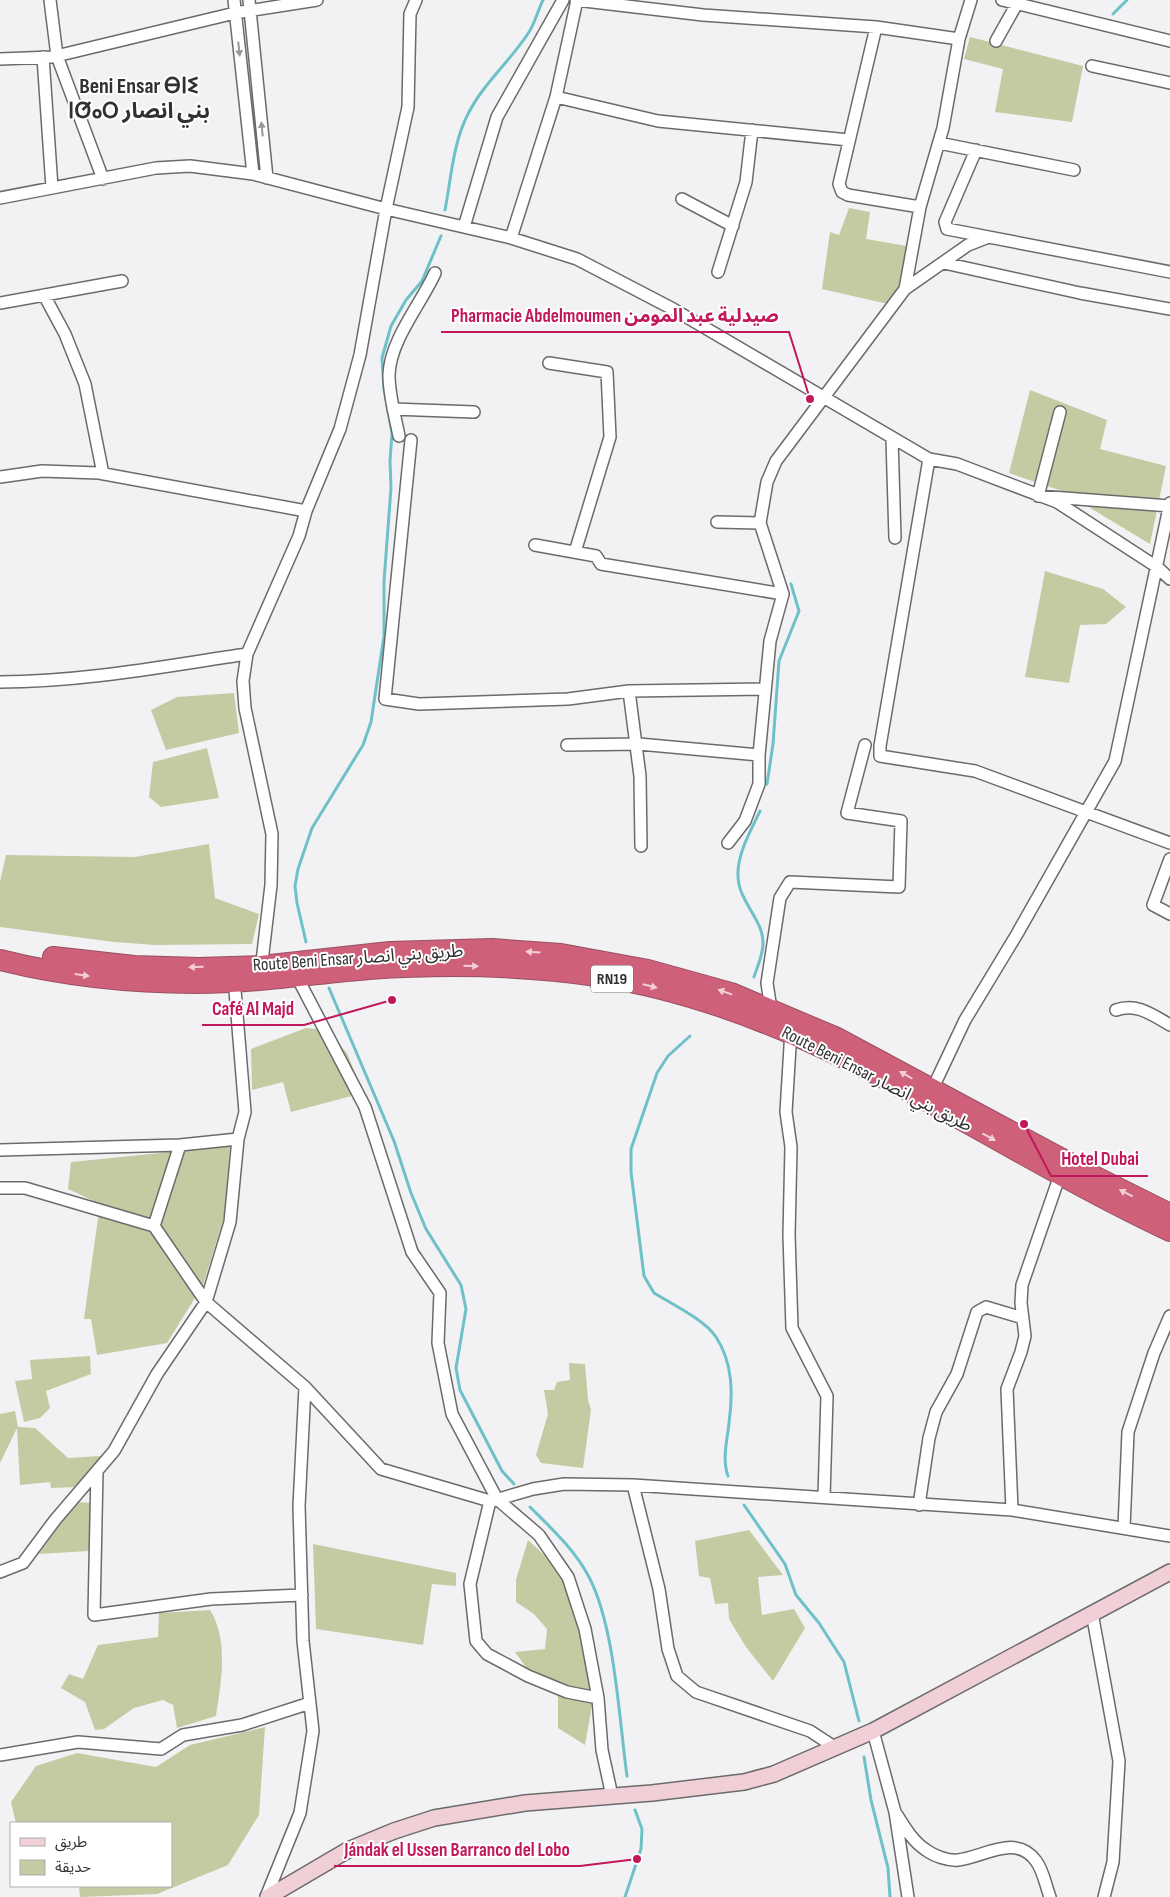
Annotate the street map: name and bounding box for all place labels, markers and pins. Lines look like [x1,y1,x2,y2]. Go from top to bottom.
callout: Pharmacie Abdelmoumen صيدلية عبد المومن [441,298,789,332]
callout: Café Al Majd [202,991,304,1025]
callout: Hotel Dubai [1051,1142,1148,1176]
callout: Jándak el Ussen Barranco del Lobo [334,1832,580,1866]

